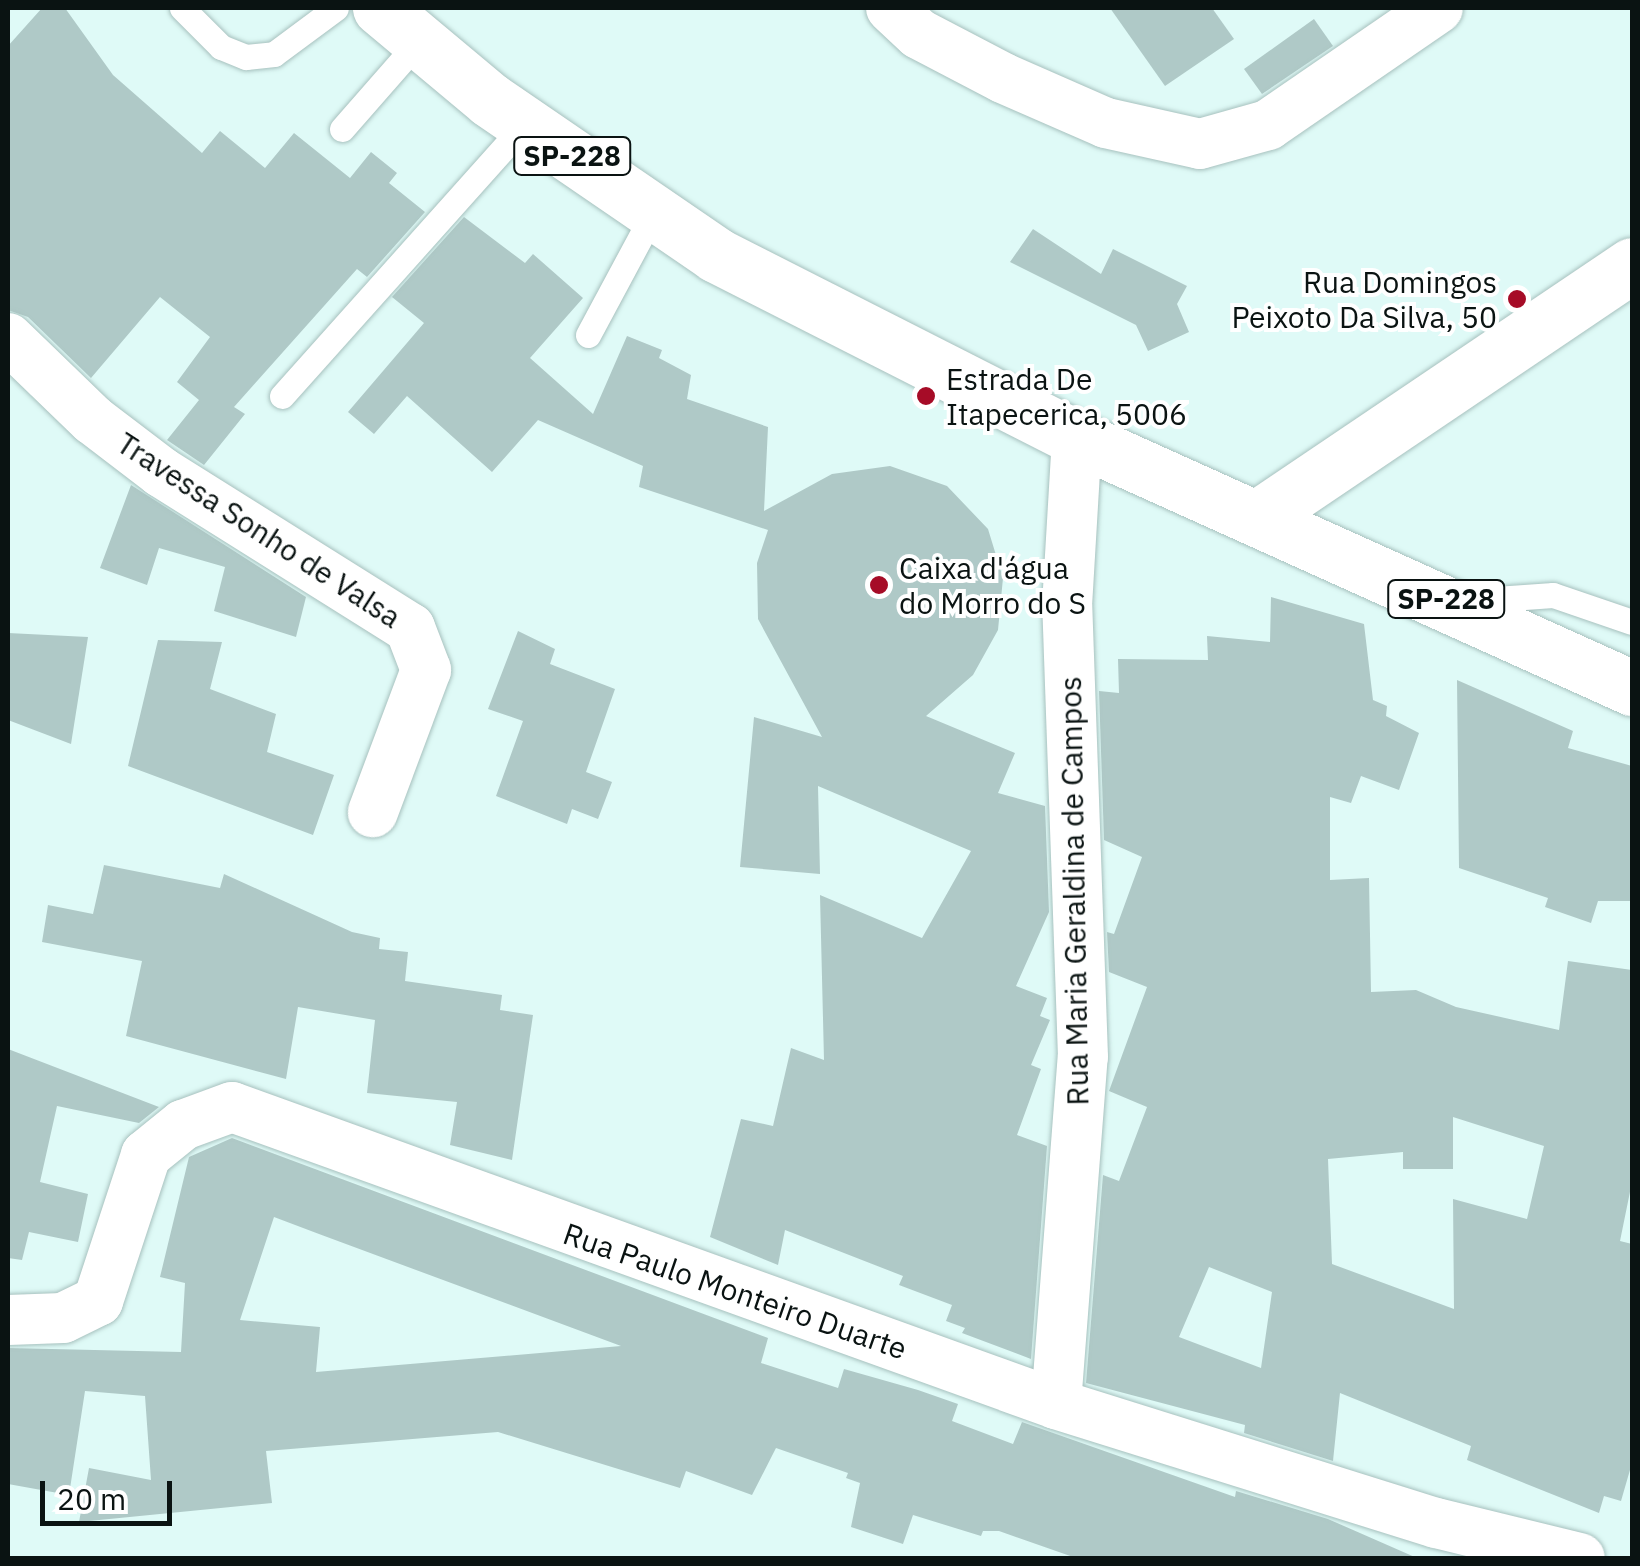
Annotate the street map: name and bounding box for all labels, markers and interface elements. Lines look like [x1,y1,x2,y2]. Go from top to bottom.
road number: SP-228 [512,133,632,179]
place label: Rua Domingos Peixoto Da Silva, 50 [1231,264,1497,334]
marker: Rua Domingos Peixoto Da Silva, 50 [1506,288,1528,310]
place label: Estrada De Itapecerica, 5006 [946,361,1187,432]
marker: Estrada De Itapecerica, 5006 [915,385,937,407]
street label: Travessa Sonho de Valsa [110,425,408,635]
place label: Caixa d'água do Morro do S [899,550,1086,620]
marker: Caixa d'água do Morro do S [868,574,890,596]
road number: SP-228 [1386,576,1506,622]
street label: Rua Maria Geraldina de Campos [1052,676,1096,1106]
street label: Rua Paulo Monteiro Duarte [559,1215,911,1367]
scale bar [45,1461,178,1523]
text: 20 m [57,1479,126,1518]

